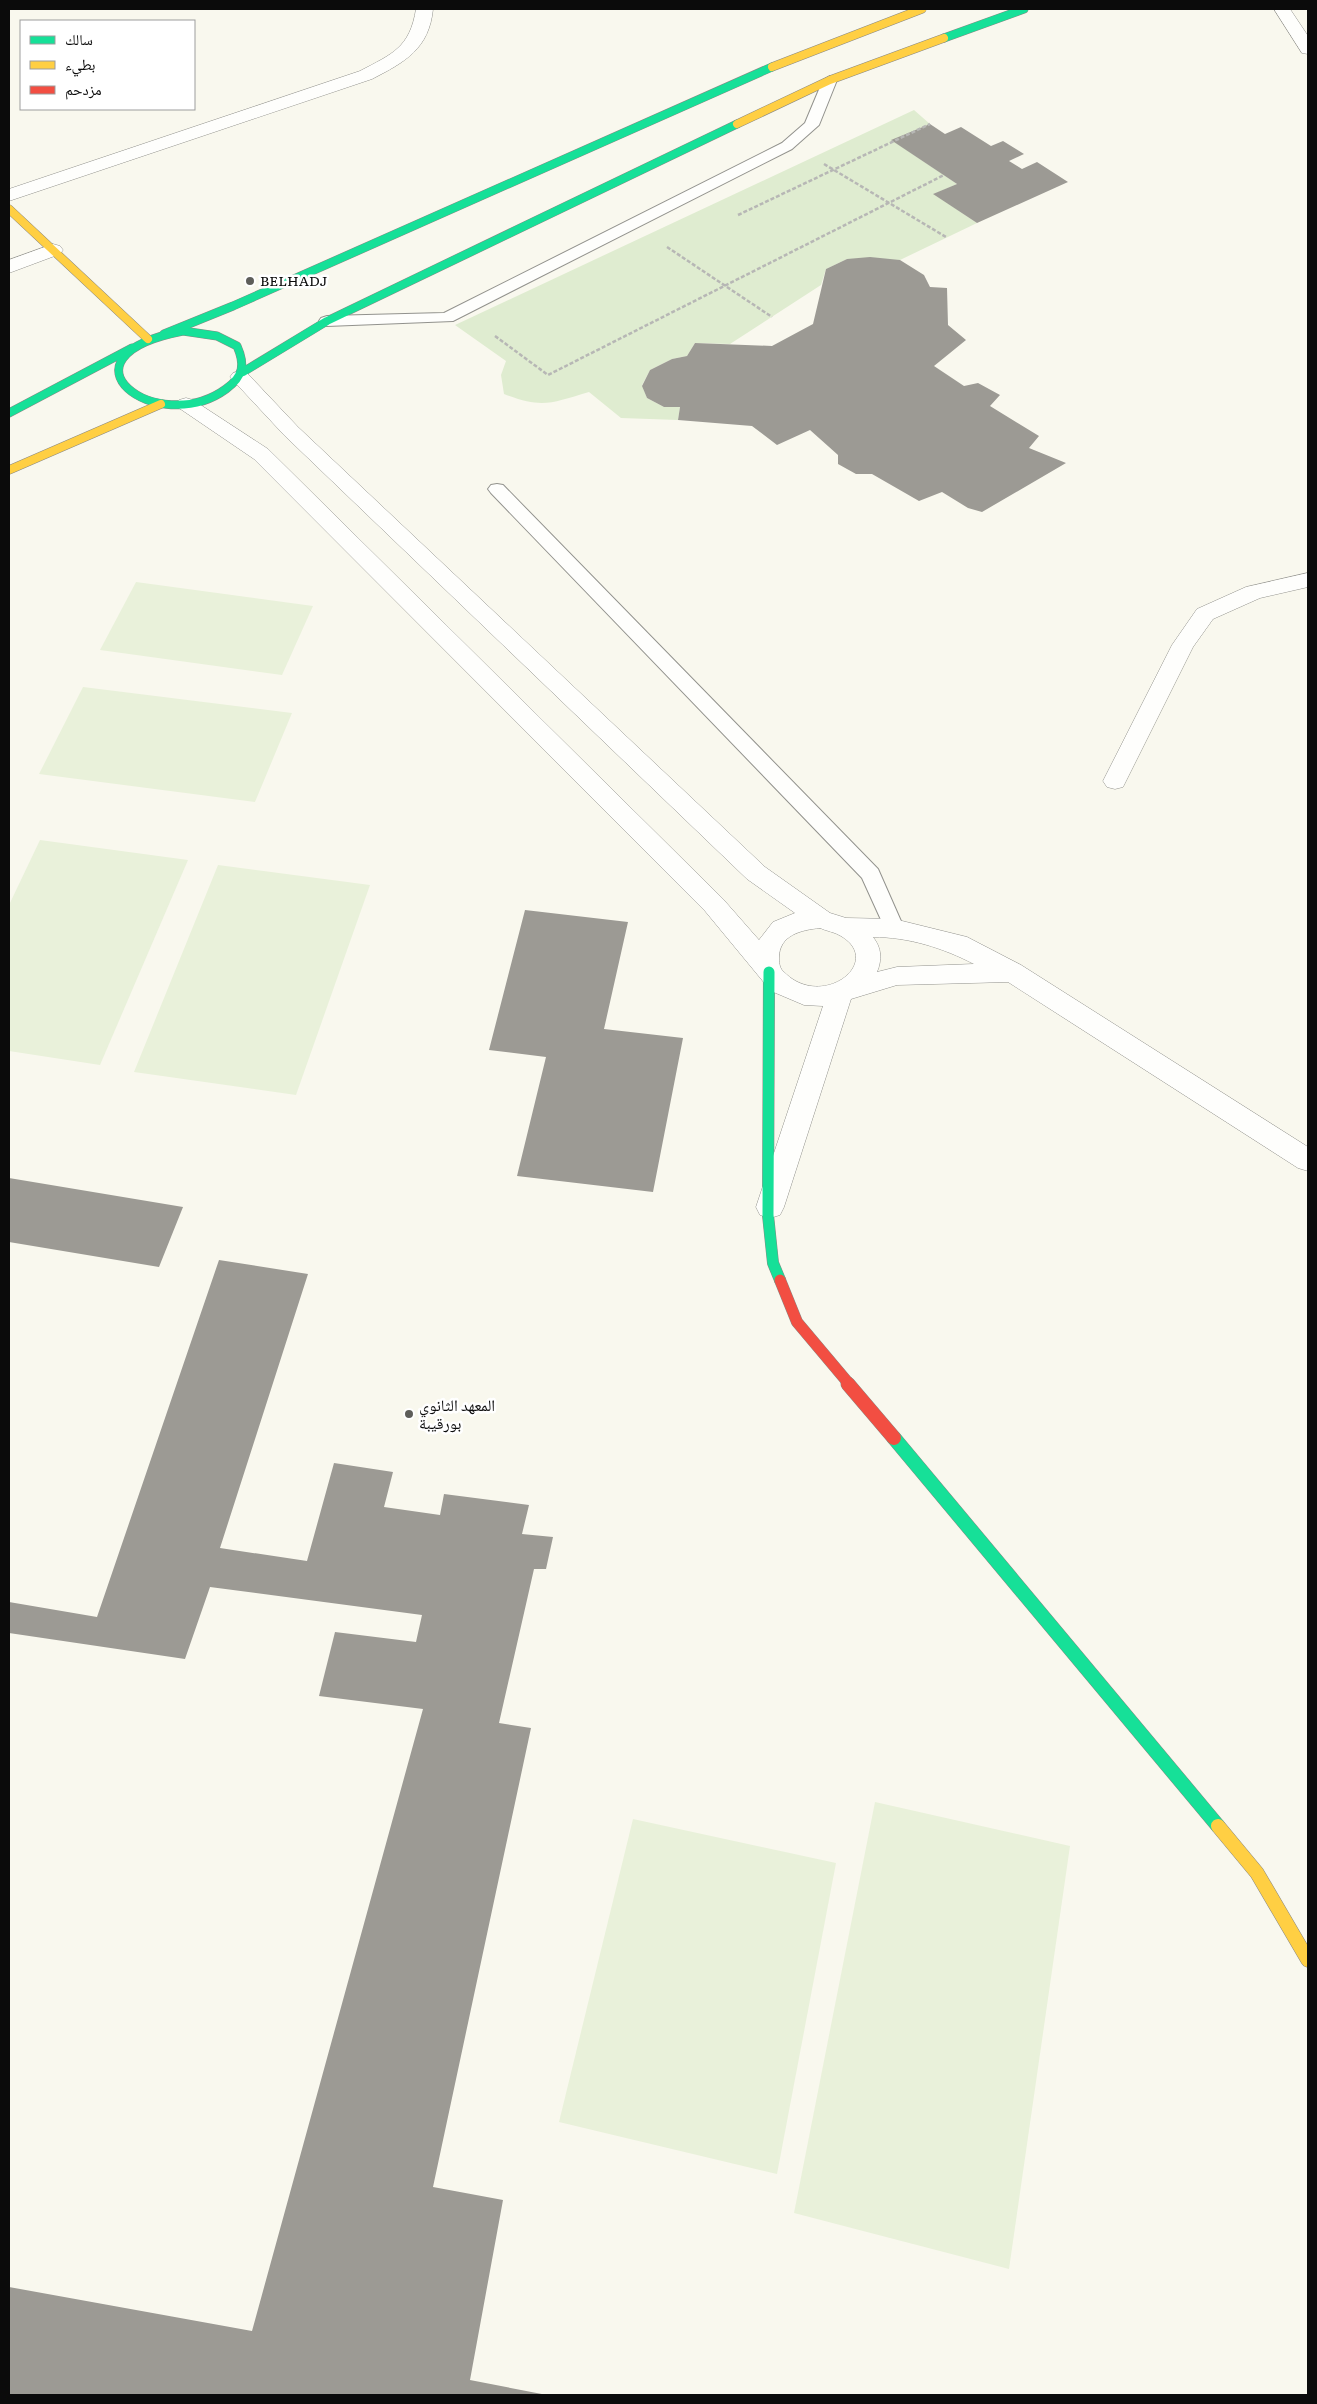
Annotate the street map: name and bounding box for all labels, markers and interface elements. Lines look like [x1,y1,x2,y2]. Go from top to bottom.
legend [20,20,195,110]
text: سالك [65,27,93,50]
text: بطيء [65,52,95,77]
text: مزدحم [65,77,102,100]
place label: BELHADJ [260,270,327,290]
marker: BELHADJ [244,275,256,287]
place label: المعهد الثانوي بورقيبة [419,1392,495,1434]
marker: المعهد الثانوي بورقيبة [403,1408,415,1420]

